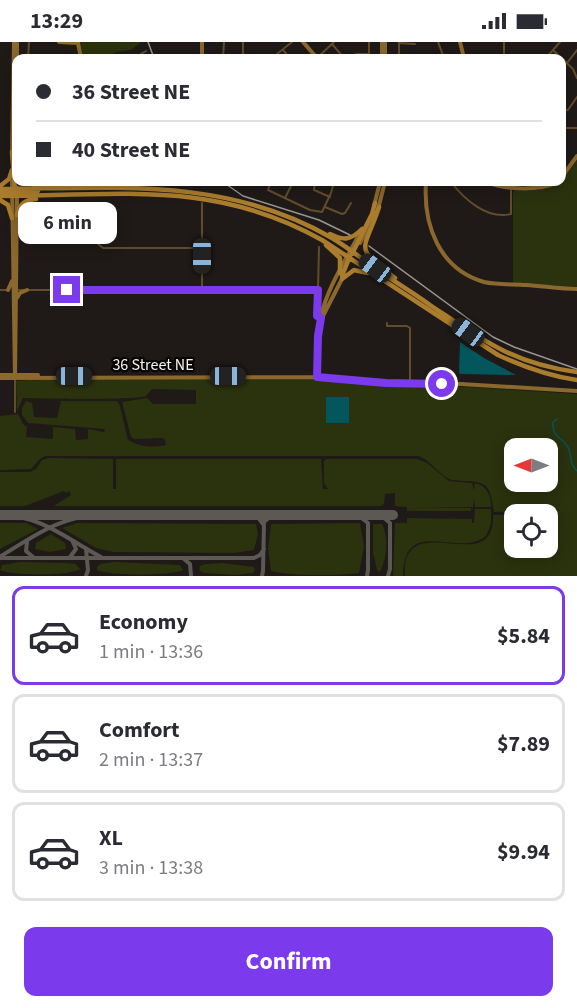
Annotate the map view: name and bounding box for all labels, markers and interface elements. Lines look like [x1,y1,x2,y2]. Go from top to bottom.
text: 13:29 [30,5,83,37]
text: 36 Street NE [72,76,190,108]
text: 40 Street NE [72,134,190,166]
callout: 6 min [17,203,116,245]
text: 6 min [43,209,92,237]
car [193,238,211,274]
car [355,250,395,286]
route end [53,276,80,303]
car [448,314,488,350]
street label: 36 Street NE [112,354,194,376]
car [56,367,92,385]
car [210,367,246,385]
route start [428,370,455,397]
north arrow [504,438,558,492]
map controls [504,438,558,558]
button: locate [504,504,558,558]
text: Economy [99,606,188,638]
icon: car [27,609,81,663]
text: $5.84 [497,620,550,652]
text: 1 min · 13:36 [99,638,203,666]
text: Comfort [99,714,180,746]
icon: car [27,717,81,771]
text: $7.89 [497,728,550,760]
text: 2 min · 13:37 [99,746,203,774]
text: XL [99,822,123,854]
icon: car [27,825,81,879]
text: $9.94 [497,836,550,868]
text: 3 min · 13:38 [99,854,203,882]
button: Confirm [24,927,553,996]

